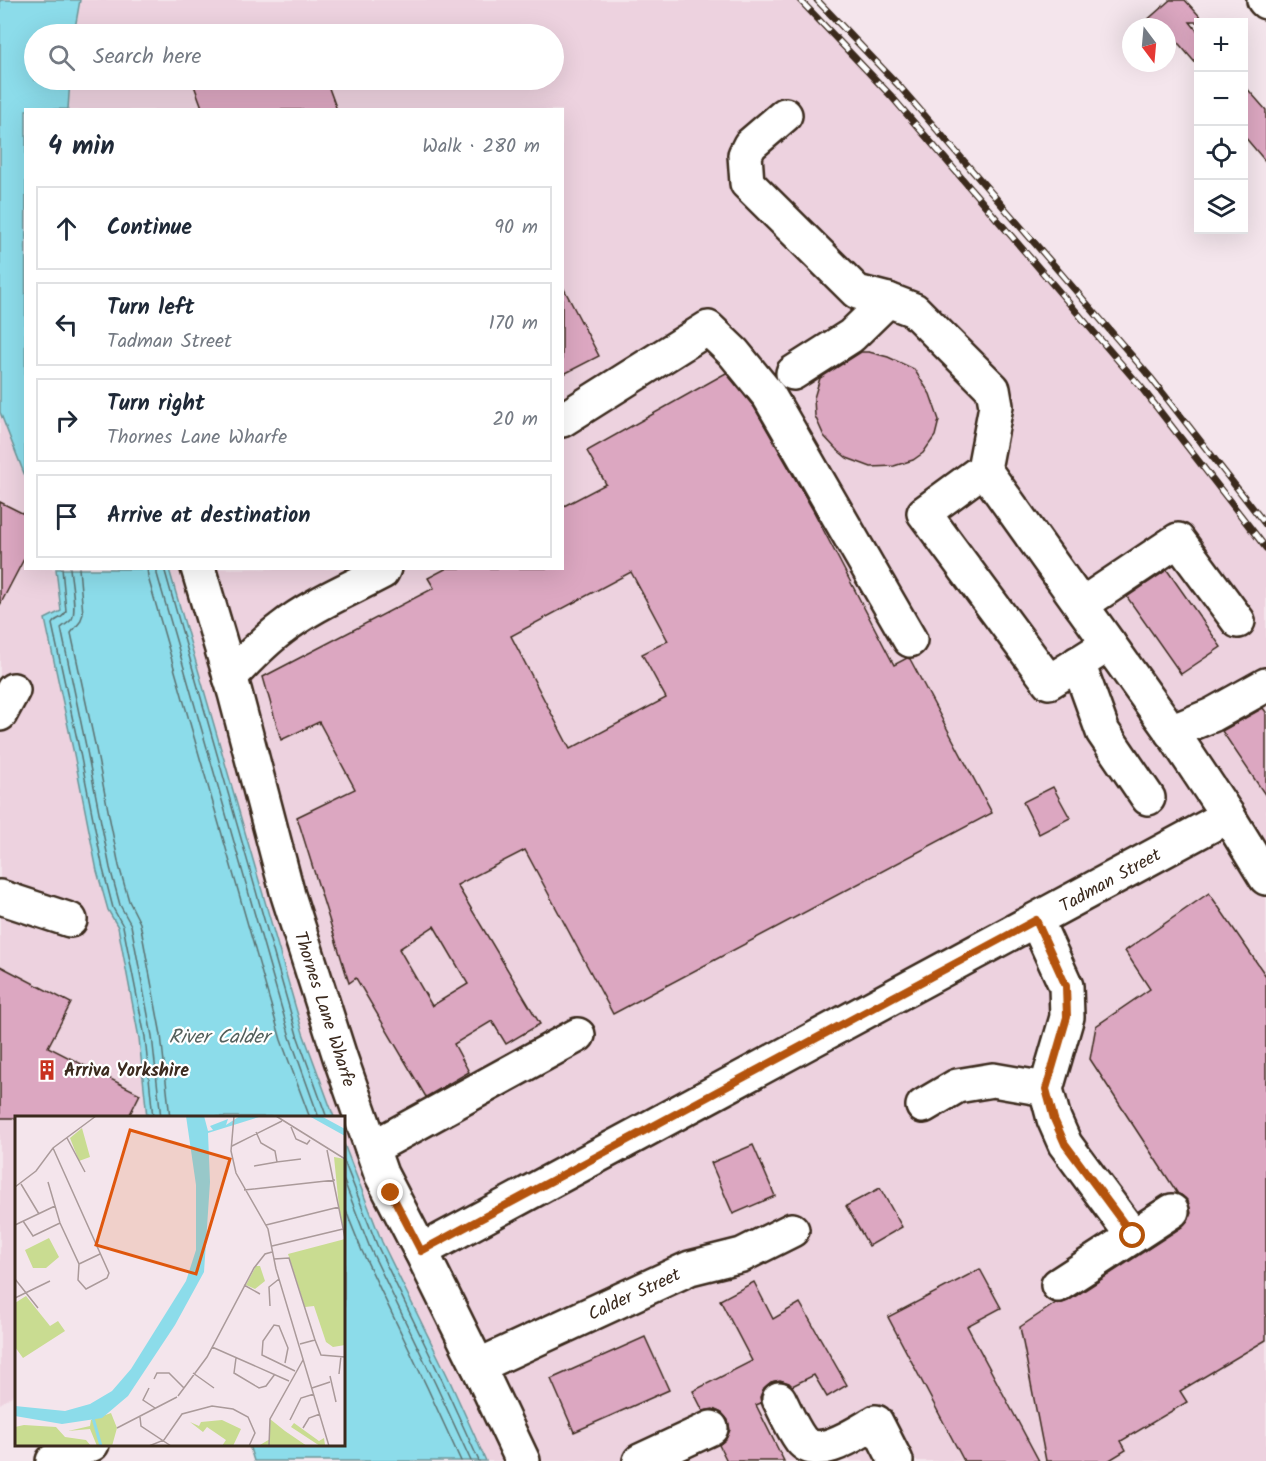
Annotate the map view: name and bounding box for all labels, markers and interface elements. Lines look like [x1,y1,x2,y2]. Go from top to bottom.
north arrow [1122,18,1176,72]
map controls [1194,18,1248,234]
button: + [1194,18,1248,72]
search box [24,24,564,90]
text: Search here [93,40,201,75]
icon: search [45,41,78,74]
button: − [1194,72,1248,126]
text: 4 min [48,126,115,168]
button: locate [1194,126,1248,180]
text: Walk · 280 m [422,131,540,163]
button: layers [1194,180,1248,234]
text: Continue [107,211,192,246]
icon: ahead [50,212,83,245]
text: 90 m [494,212,538,244]
text: Turn left [107,291,194,326]
icon: left [50,308,83,341]
text: 170 m [489,308,538,340]
text: Tadman Street [107,326,232,358]
text: Turn right [107,387,205,422]
icon: right [50,404,83,437]
text: 20 m [492,404,538,436]
text: Thornes Lane Wharfe [107,422,287,454]
text: Arrive at destination [107,499,310,534]
icon: arrive [50,500,83,533]
street label: Tadman Street [1055,841,1168,921]
street label: Thornes Lane Wharfe [285,928,362,1091]
water label: River Calder [169,1022,274,1054]
place label: Arriva Yorkshire [64,1057,189,1086]
building icon: Arriva Yorkshire [35,1058,59,1082]
inset map [15,1116,345,1446]
route end [377,1179,403,1205]
route start [1119,1222,1145,1248]
street label: Calder Street [583,1261,687,1330]

